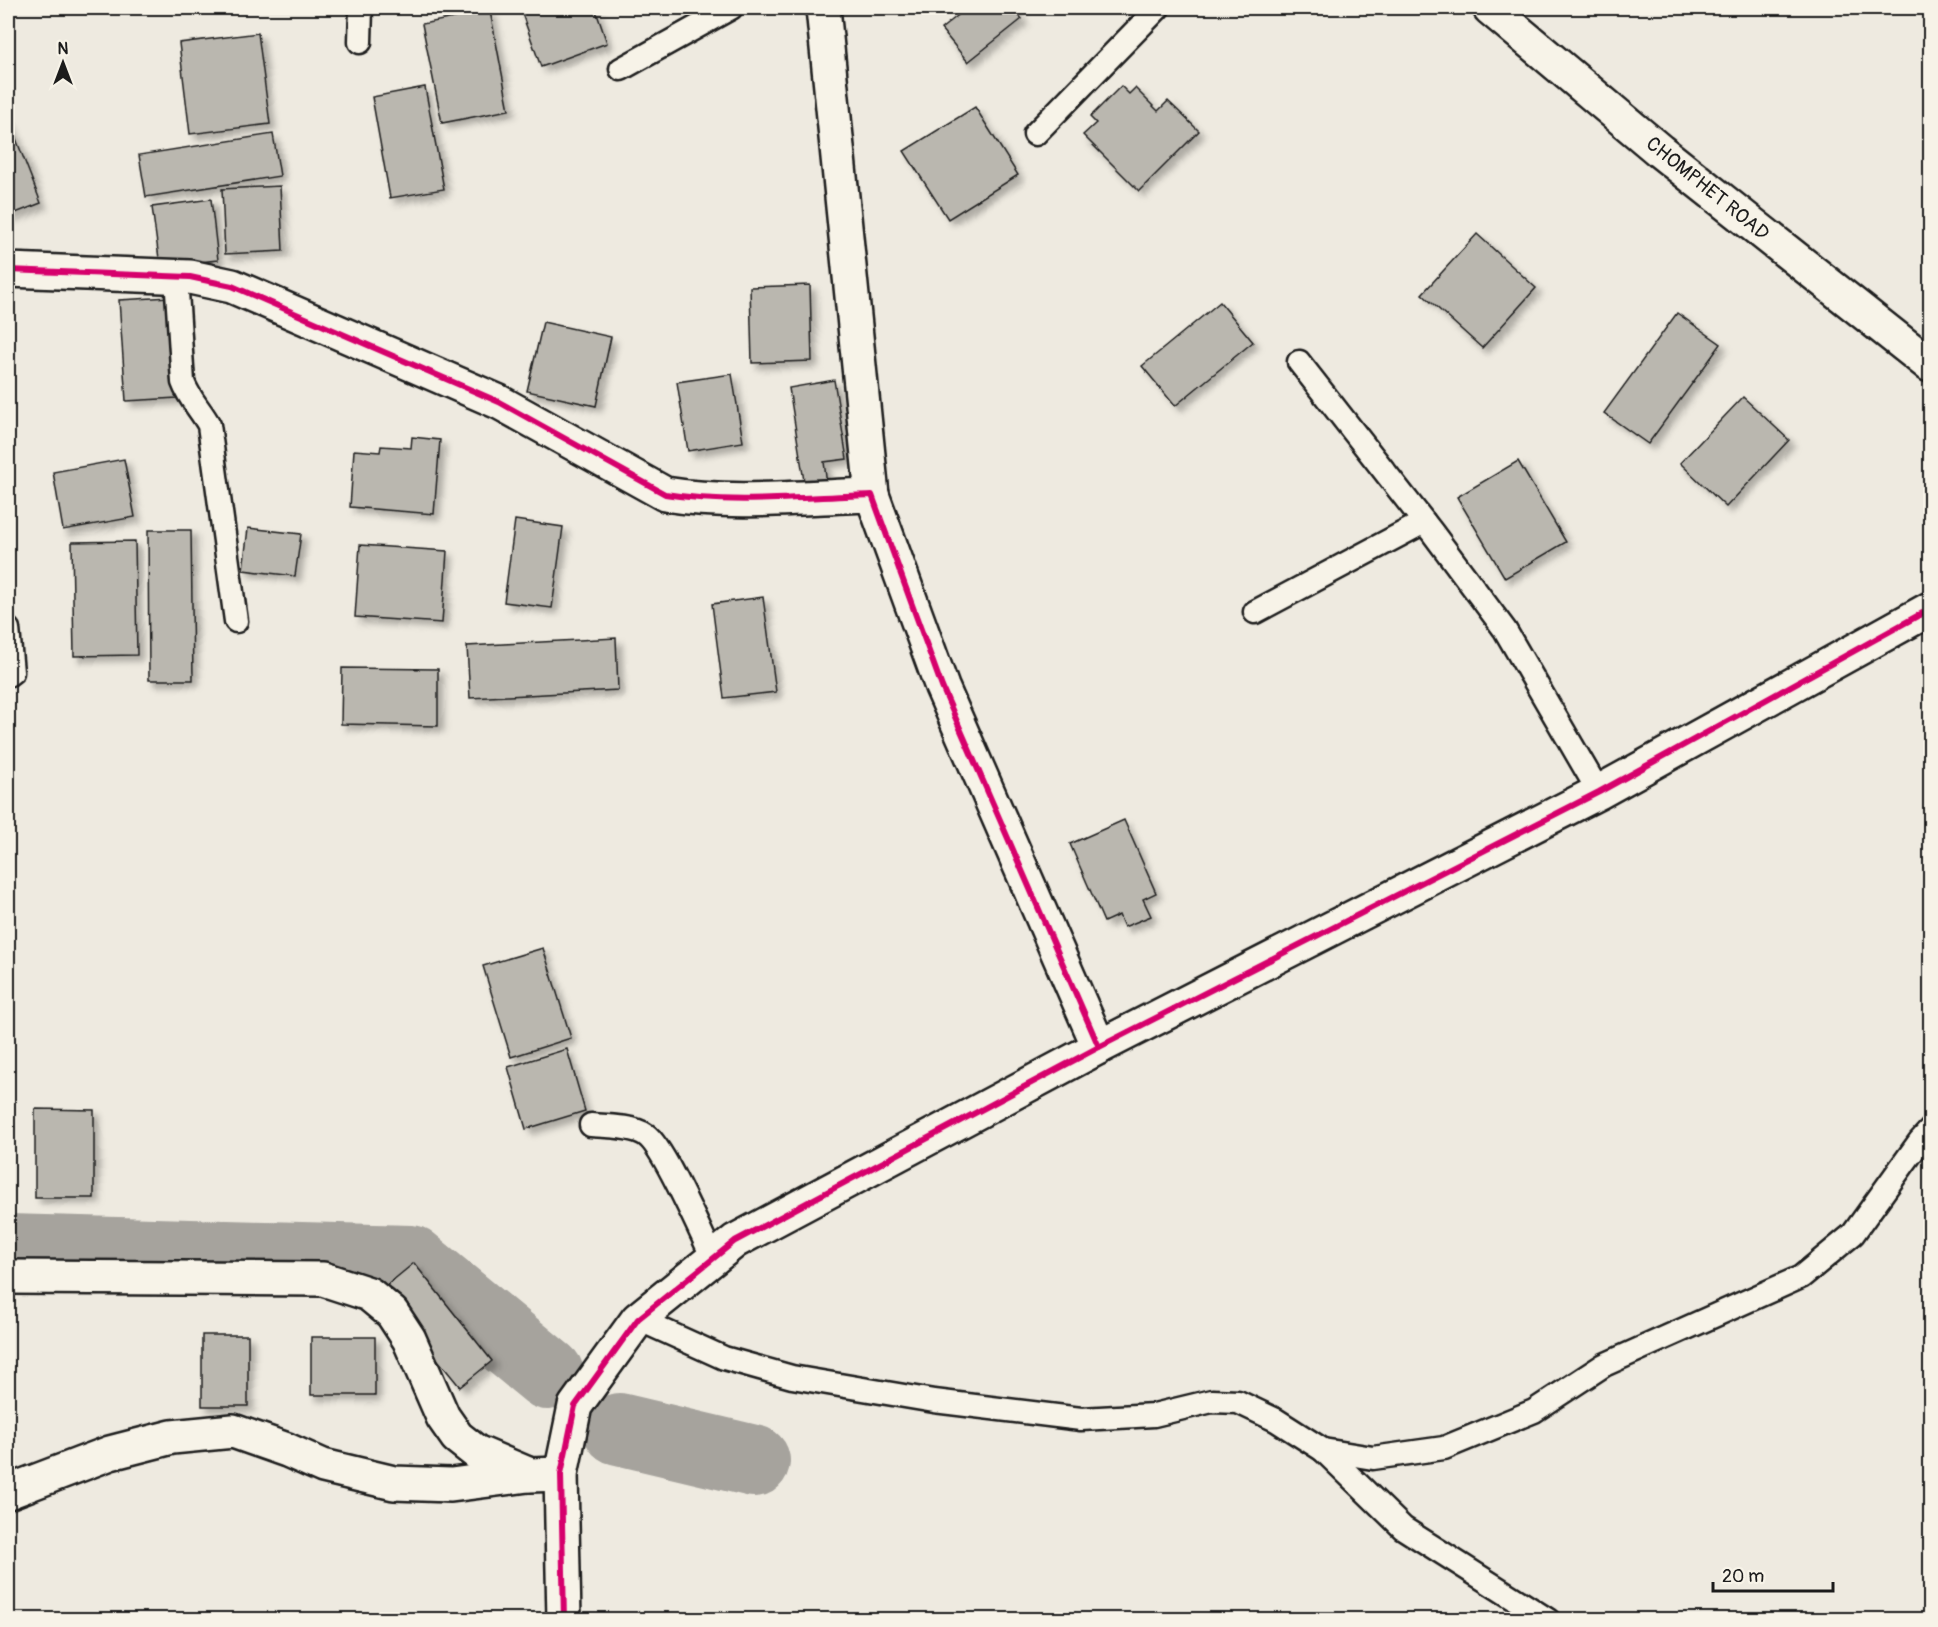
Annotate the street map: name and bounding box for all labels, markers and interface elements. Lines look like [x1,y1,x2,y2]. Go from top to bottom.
north arrow [33,33,93,93]
text: N [58,39,69,59]
street label: CHOMPHET ROAD [1641,131,1774,246]
scale bar [1713,1555,1833,1593]
text: 20 m [1722,1565,1764,1588]

